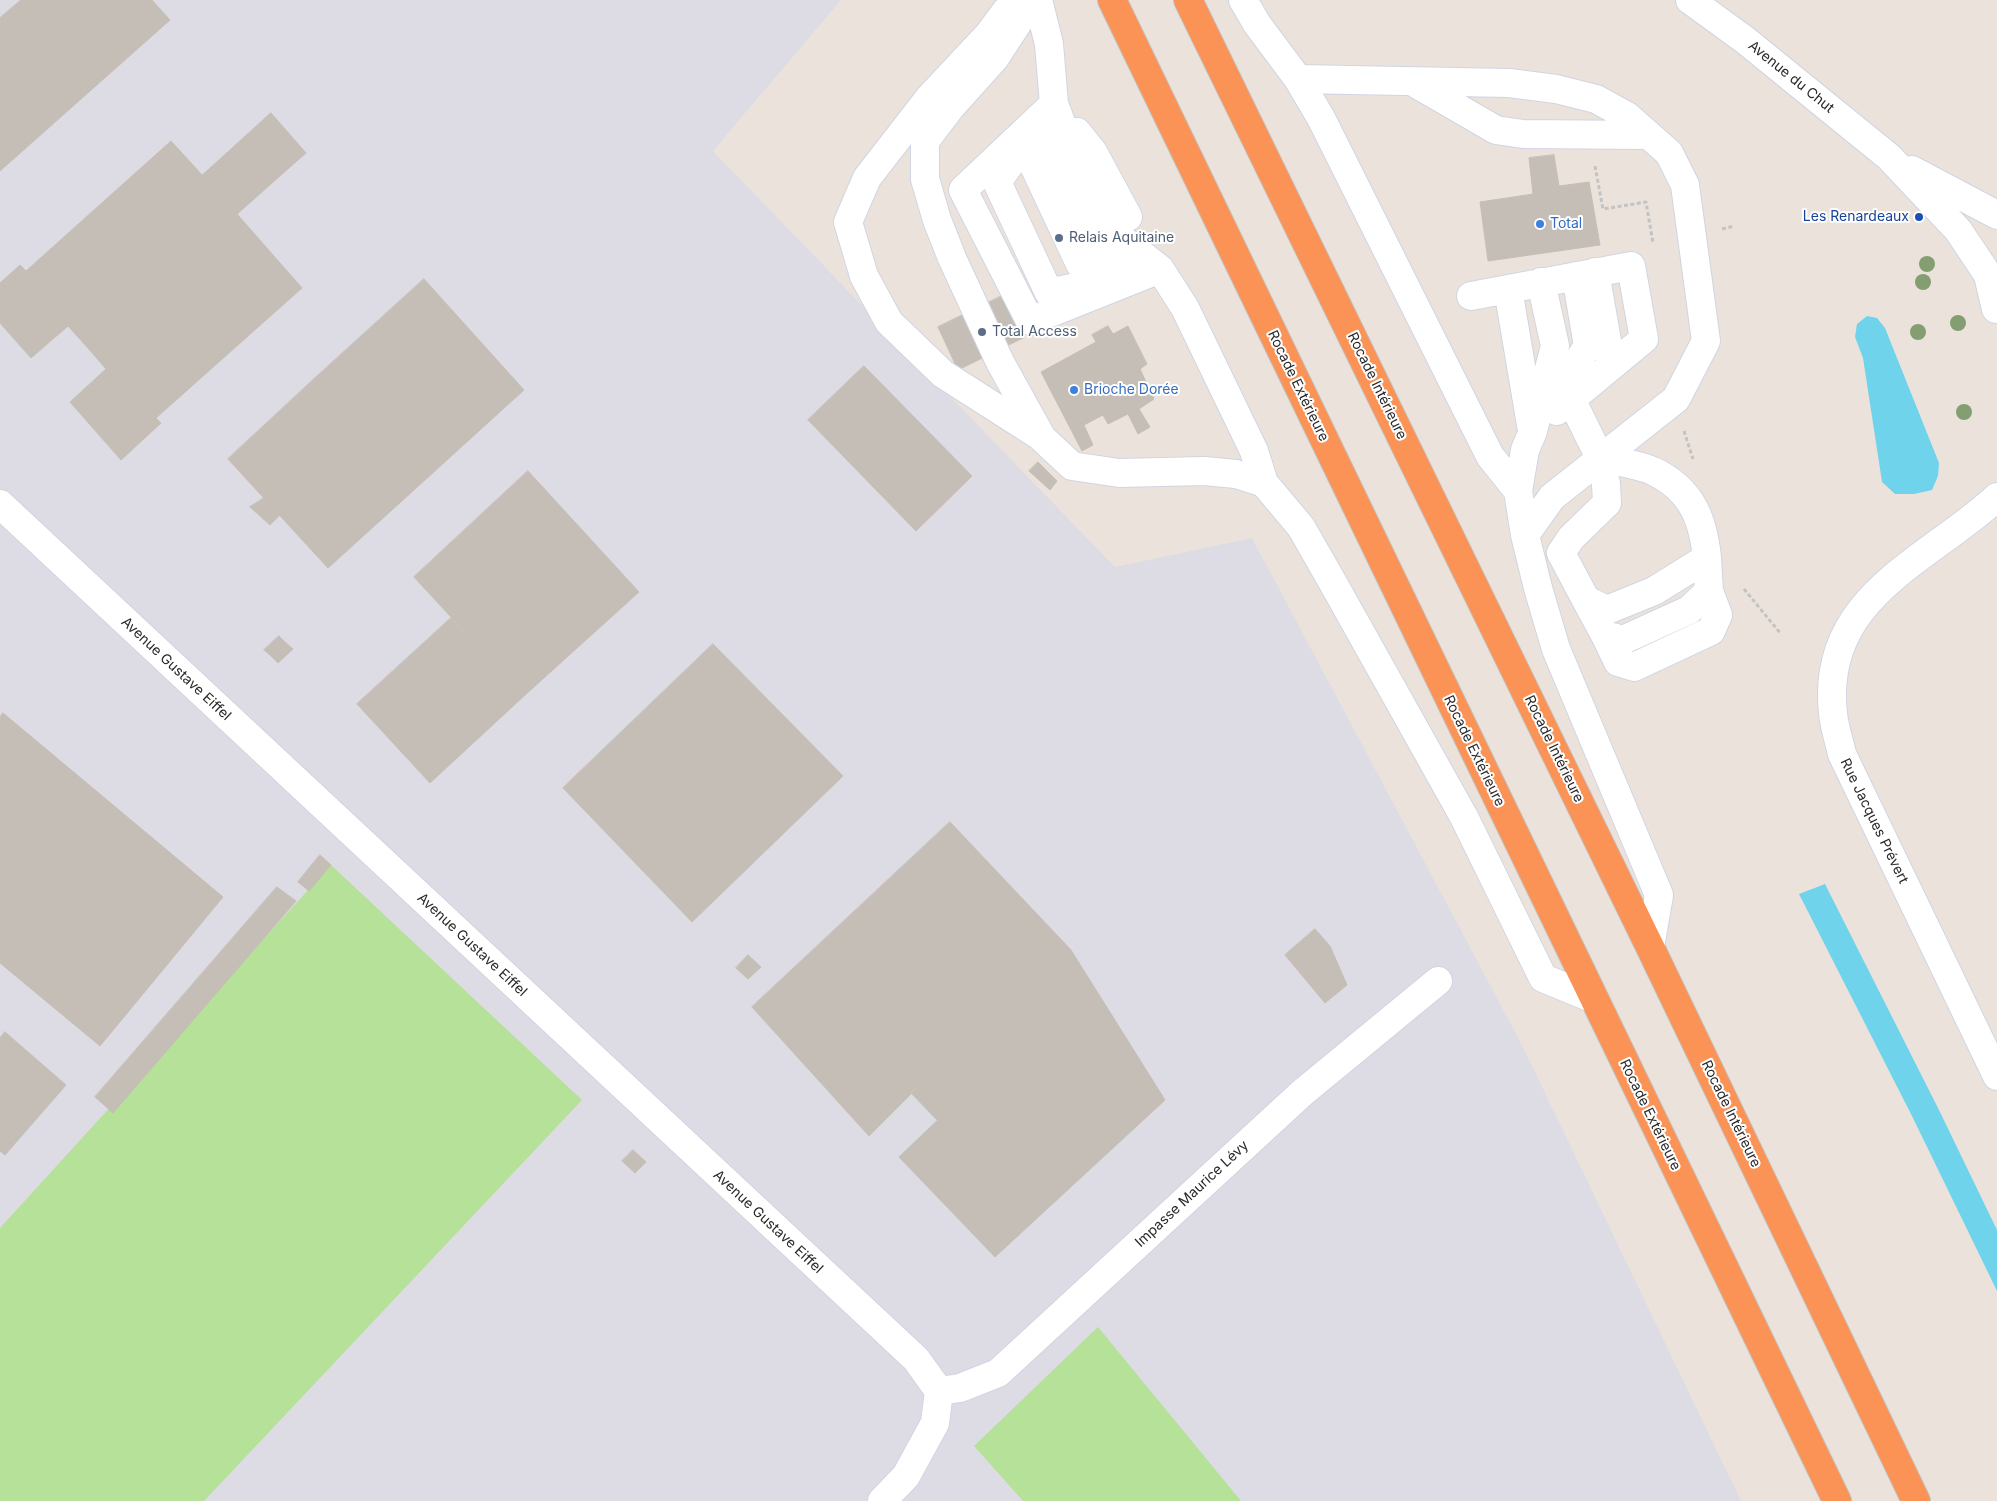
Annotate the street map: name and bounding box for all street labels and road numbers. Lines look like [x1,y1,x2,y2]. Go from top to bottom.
street label: Avenue du Chut [1745,37,1837,117]
street label: Rocade Extérieure [1264,328,1332,444]
street label: Rocade Intérieure [1344,330,1410,442]
street label: Avenue Gustave Eiffel [118,614,234,724]
street label: Rocade Extérieure [1440,693,1508,809]
street label: Rocade Intérieure [1521,693,1587,805]
street label: Rue Jacques Prévert [1836,756,1912,886]
street label: Avenue Gustave Eiffel [414,890,530,1000]
street label: Rocade Extérieure [1616,1057,1684,1173]
street label: Rocade Intérieure [1698,1058,1764,1170]
street label: Impasse Maurice Lévy [1132,1137,1252,1251]
street label: Avenue Gustave Eiffel [710,1167,826,1277]

